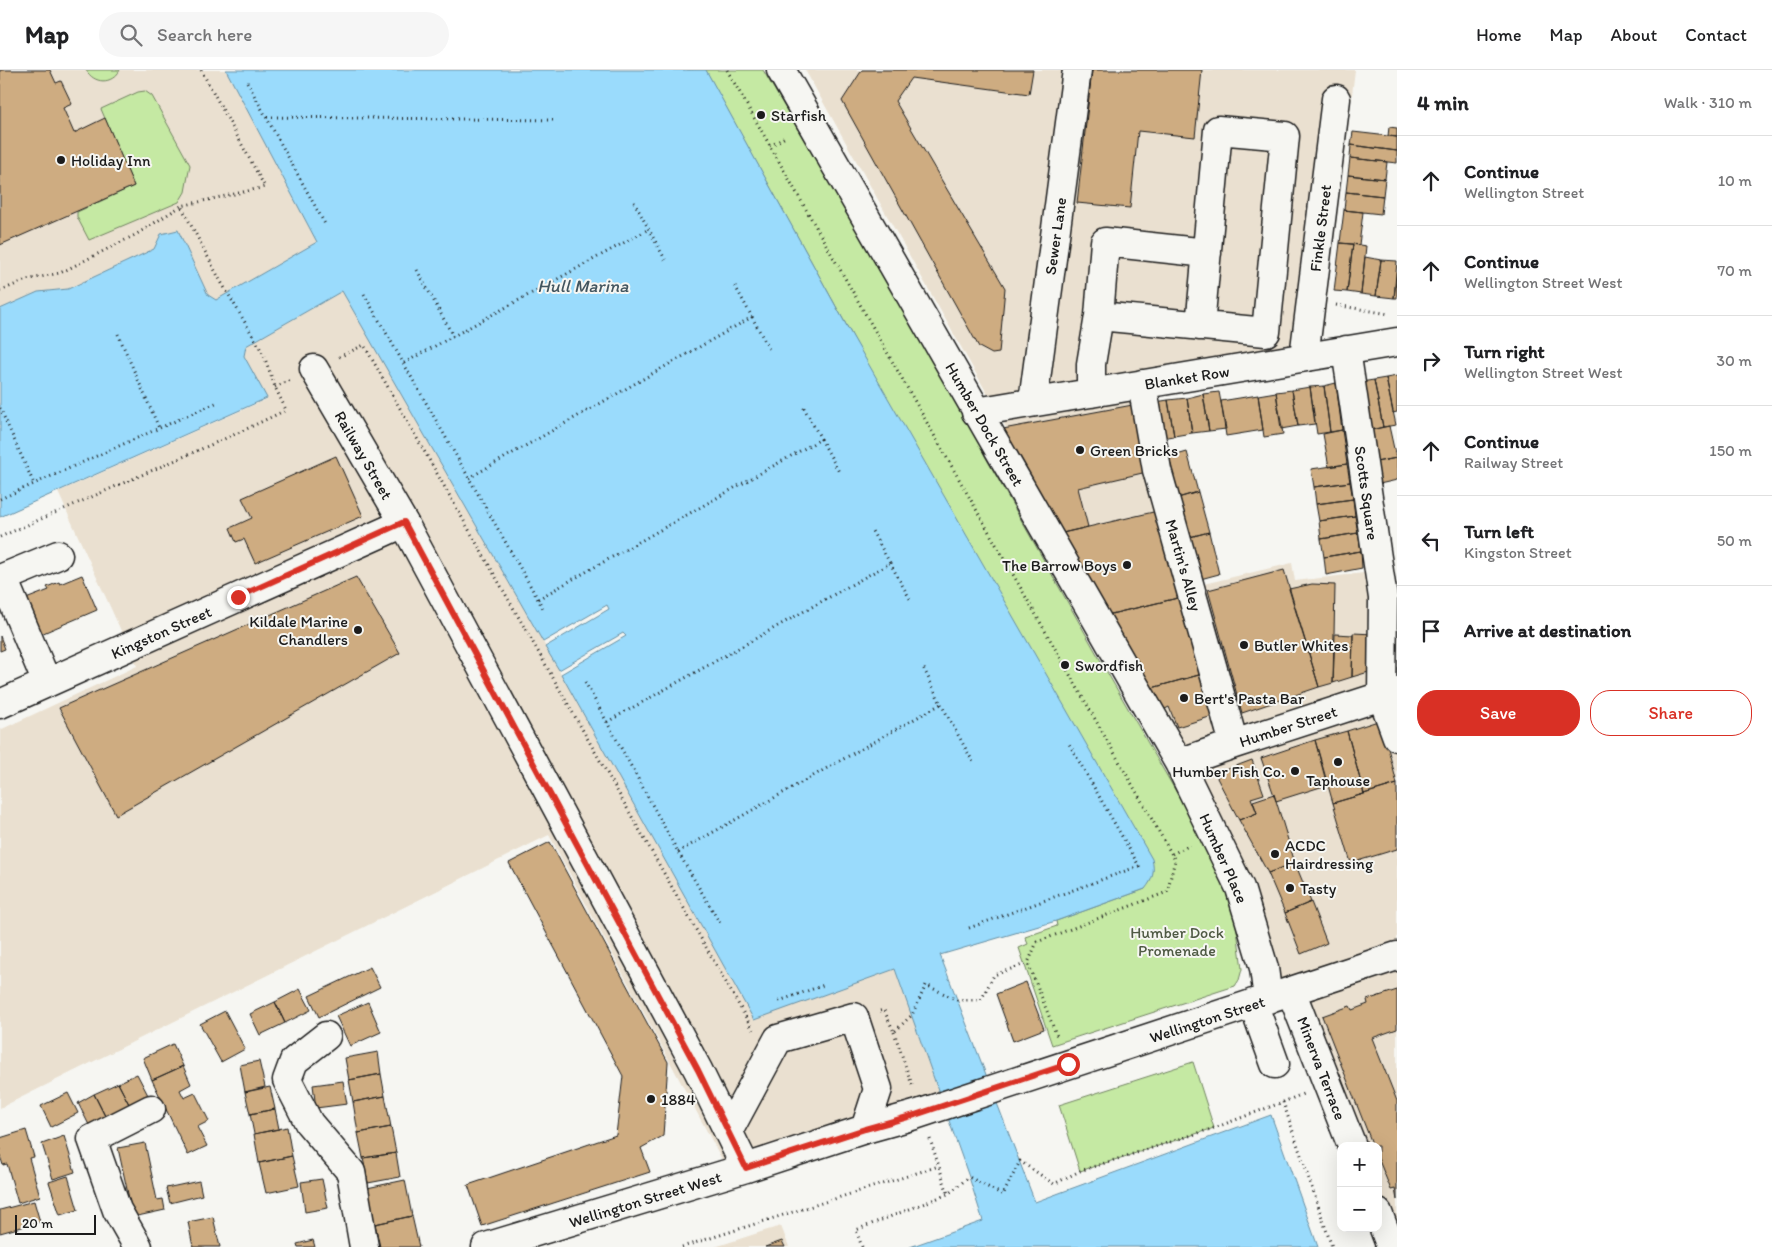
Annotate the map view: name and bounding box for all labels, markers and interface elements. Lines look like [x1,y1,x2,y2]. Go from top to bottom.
search box [99,12,449,57]
text: Map [25,20,69,49]
icon: search [117,21,145,49]
text: Search here [157,23,252,46]
text: Home [1476,24,1522,46]
text: Map [1550,24,1583,46]
text: About [1611,24,1657,46]
text: Contact [1685,24,1747,46]
text: 4 min [1417,90,1469,115]
text: Walk · 310 m [1664,93,1752,112]
place label: Starfish [771,106,827,125]
marker: Starfish [755,109,767,121]
place label: Holiday Inn [71,151,151,170]
marker: Holiday Inn [55,154,67,166]
text: Continue [1464,160,1539,183]
icon: ahead [1417,167,1445,195]
text: 10 m [1718,171,1752,190]
street label: Finkle Street [1306,183,1335,273]
text: Wellington Street [1464,183,1584,202]
street label: Sewer Lane [1041,196,1070,276]
text: Continue [1464,250,1539,273]
icon: ahead [1417,257,1445,285]
text: 70 m [1717,261,1752,280]
text: Wellington Street West [1464,273,1622,292]
water label: Hull Marina [537,275,629,297]
text: Turn right [1464,340,1545,363]
icon: right [1417,347,1445,375]
text: 30 m [1716,351,1752,370]
street label: Humber Dock Street [941,359,1028,490]
street label: Blanket Row [1143,361,1231,394]
text: Wellington Street West [1464,363,1622,382]
street label: Railway Street [331,408,397,503]
text: Continue [1464,430,1539,453]
icon: ahead [1417,437,1445,465]
place label: Green Bricks [1090,441,1178,460]
text: 150 m [1709,441,1752,460]
marker: Green Bricks [1074,444,1086,456]
street label: Scotts Square [1350,445,1383,541]
text: Railway Street [1464,453,1563,472]
street label: Martin's Alley [1161,517,1206,614]
text: Turn left [1464,520,1534,543]
icon: left [1417,527,1445,555]
text: 50 m [1717,531,1752,550]
text: Kingston Street [1464,543,1572,562]
place label: The Barrow Boys [1002,556,1117,575]
marker: The Barrow Boys [1121,559,1133,571]
route end [227,586,250,609]
street label: Kingston Street [108,602,214,663]
place label: Kildale Marine Chandlers [249,612,348,649]
icon: arrive [1417,617,1445,645]
text: Arrive at destination [1464,619,1631,642]
marker: Kildale Marine Chandlers [352,624,364,636]
place label: Butler Whites [1254,636,1348,655]
marker: Butler Whites [1238,639,1250,651]
place label: Swordfish [1075,656,1143,675]
marker: Swordfish [1059,659,1071,671]
place label: Bert's Pasta Bar [1194,689,1305,708]
button: Save [1417,690,1580,736]
button: Share [1590,690,1752,736]
marker: Bert's Pasta Bar [1178,692,1190,704]
street label: Humber Street [1237,702,1339,751]
marker: Taphouse [1332,756,1344,768]
place label: Humber Fish Co. [1172,762,1285,781]
marker: Humber Fish Co. [1289,765,1301,777]
place label: Taphouse [1306,771,1370,790]
street label: Humber Place [1195,810,1252,906]
place label: ACDC Hairdressing [1285,836,1374,873]
marker: ACDC Hairdressing [1269,848,1281,860]
place label: Tasty [1300,879,1337,898]
marker: Tasty [1284,882,1296,894]
park label: Humber Dock Promenade [1130,923,1224,960]
street label: Wellington Street [1147,992,1267,1047]
street label: Minerva Terrace [1293,1014,1350,1123]
route start [1057,1053,1080,1076]
place label: 1884 [661,1090,696,1109]
marker: 1884 [645,1093,657,1105]
map controls [1337,1142,1382,1232]
button: + [1337,1142,1382,1187]
street label: Wellington Street West [567,1167,724,1232]
button: − [1337,1187,1382,1232]
scale bar [15,1212,96,1235]
text: 20 m [22,1215,53,1232]

